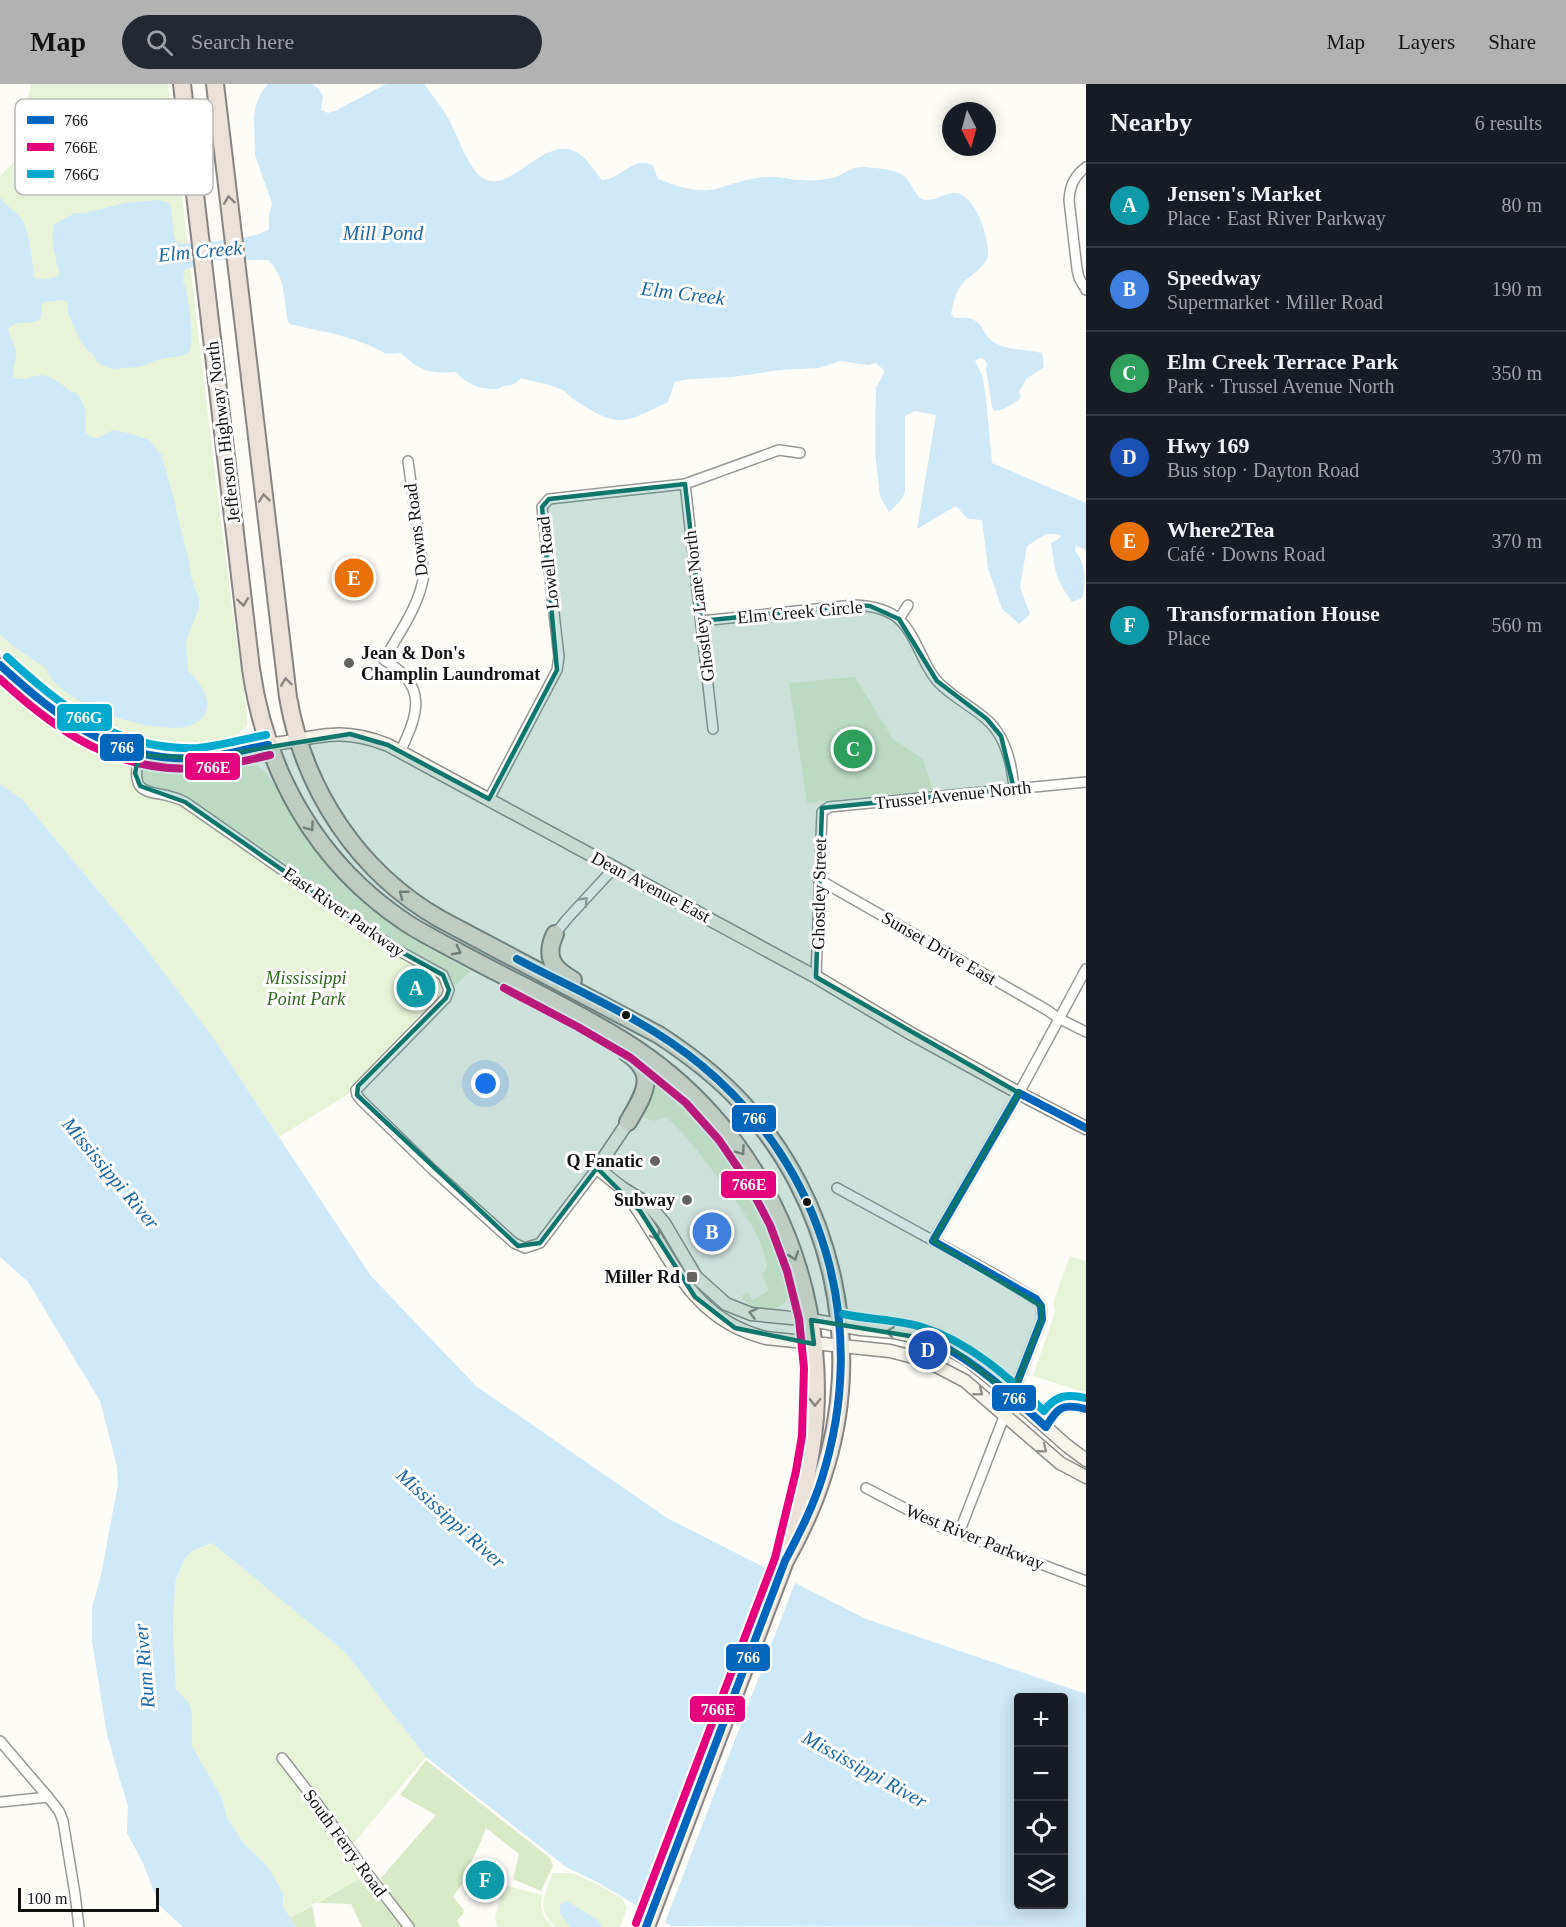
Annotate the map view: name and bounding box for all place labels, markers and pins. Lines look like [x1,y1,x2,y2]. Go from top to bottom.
pin: E [334,556,374,600]
place label: Jean & Don's Champlin Laundromat [361,643,540,684]
marker: Jean & Don's Champlin Laundromat [342,656,356,670]
pin: C [834,726,872,772]
pin: A [396,966,436,1010]
unlabelled marker [620,1009,632,1021]
place label: Q Fanatic [567,1151,643,1171]
marker: Q Fanatic [648,1154,662,1168]
place label: Subway [614,1190,675,1210]
marker: Subway [680,1193,694,1207]
unlabelled marker [801,1196,813,1208]
pin: B [692,1210,732,1254]
place label: Miller Rd [605,1267,680,1287]
marker: Miller Rd [685,1270,699,1284]
pin: D [908,1328,948,1372]
pin: F [466,1858,504,1902]

